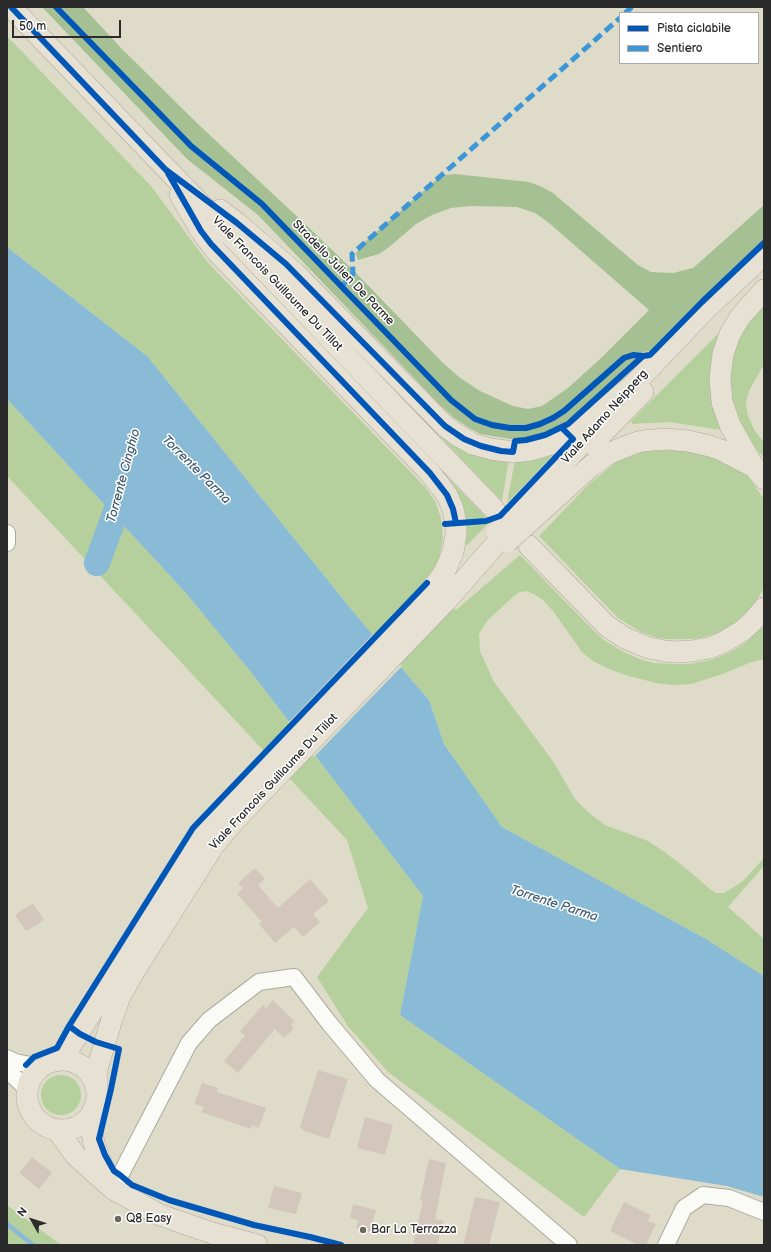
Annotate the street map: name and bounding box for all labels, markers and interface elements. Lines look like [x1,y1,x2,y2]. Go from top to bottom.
scale bar [14,12,123,38]
legend [619,12,759,64]
text: 50 m [19,19,46,34]
text: Pista ciclabile [657,21,731,36]
text: Sentiero [657,41,703,56]
street label: Viale Francois Guillaume Du Tillot [209,214,345,354]
street label: Stradello Julien De Parme [289,217,397,329]
street label: Viale Adamo Neipperg [559,367,651,467]
water label: Torrente Cinghio [104,427,144,525]
water label: Torrente Parma [158,432,234,508]
street label: Viale Francois Guillaume Du Tillot [207,711,341,853]
water label: Torrente Parma [508,883,600,925]
north arrow [12,1200,52,1240]
text: N [15,1205,30,1219]
place label: Q8 Easy [126,1212,172,1226]
marker: Q8 Easy [113,1214,123,1224]
place label: Bar La Terrazza [371,1223,457,1237]
marker: Bar La Terrazza [358,1225,368,1235]

